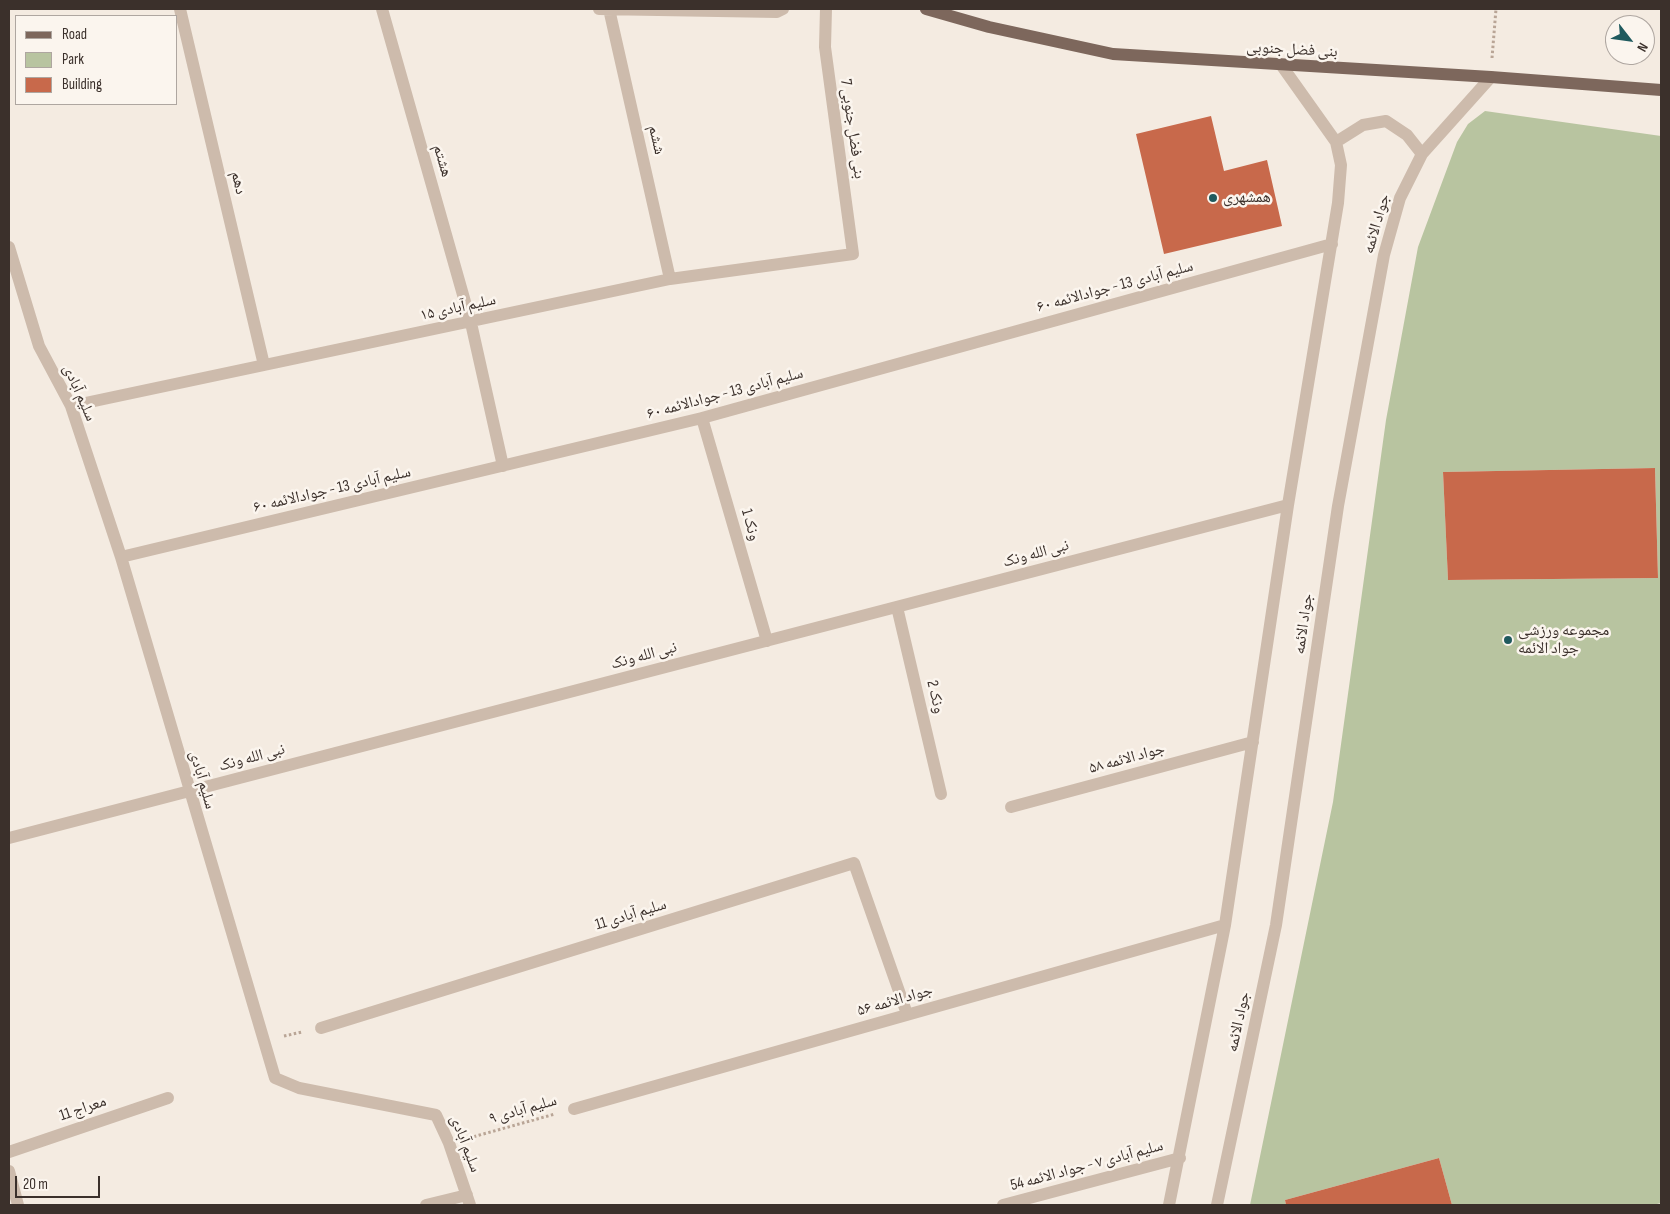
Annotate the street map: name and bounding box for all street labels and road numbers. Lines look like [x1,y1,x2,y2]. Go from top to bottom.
street label: بنی فضل جنوبی [1246,38,1338,62]
street label: بنی فضل جنوبی 7 [836,78,868,180]
street label: ششم [643,123,669,157]
street label: هشتم [428,143,456,179]
street label: دهم [226,170,250,196]
street label: جواد الائمه [1359,192,1395,256]
street label: سلیم آبادی 13 - جوادالائمه ۶۰ [1035,257,1195,317]
street label: سلیم آبادی ۱۵ [418,291,498,325]
street label: سلیم آبادی [58,362,100,424]
street label: سلیم آبادی 13 - جوادالائمه ۶۰ [645,364,805,424]
street label: سلیم آبادی 13 - جوادالائمه ۶۰ [251,463,413,517]
street label: ونک 1 [736,507,764,543]
street label: نبی الله ونک [1001,536,1071,572]
street label: جواد الائمه [1290,592,1318,656]
street label: نبی الله ونک [609,638,679,674]
street label: ونک 2 [922,679,948,715]
street label: نبی الله ونک [217,740,287,776]
street label: جواد الائمه ۵۸ [1087,740,1167,778]
street label: سلیم آبادی [185,749,219,811]
street label: سلیم آبادی 11 [593,895,669,935]
street label: جواد الائمه ۵۶ [855,981,935,1021]
street label: جواد الائمه [1223,990,1255,1054]
street label: سلیم آبادی ۹ [487,1091,559,1129]
street label: معراج 11 [57,1092,109,1126]
street label: سلیم آبادی [445,1113,485,1175]
street label: سلیم آبادی ۷ - جواد الائمه 54 [1009,1136,1165,1196]

